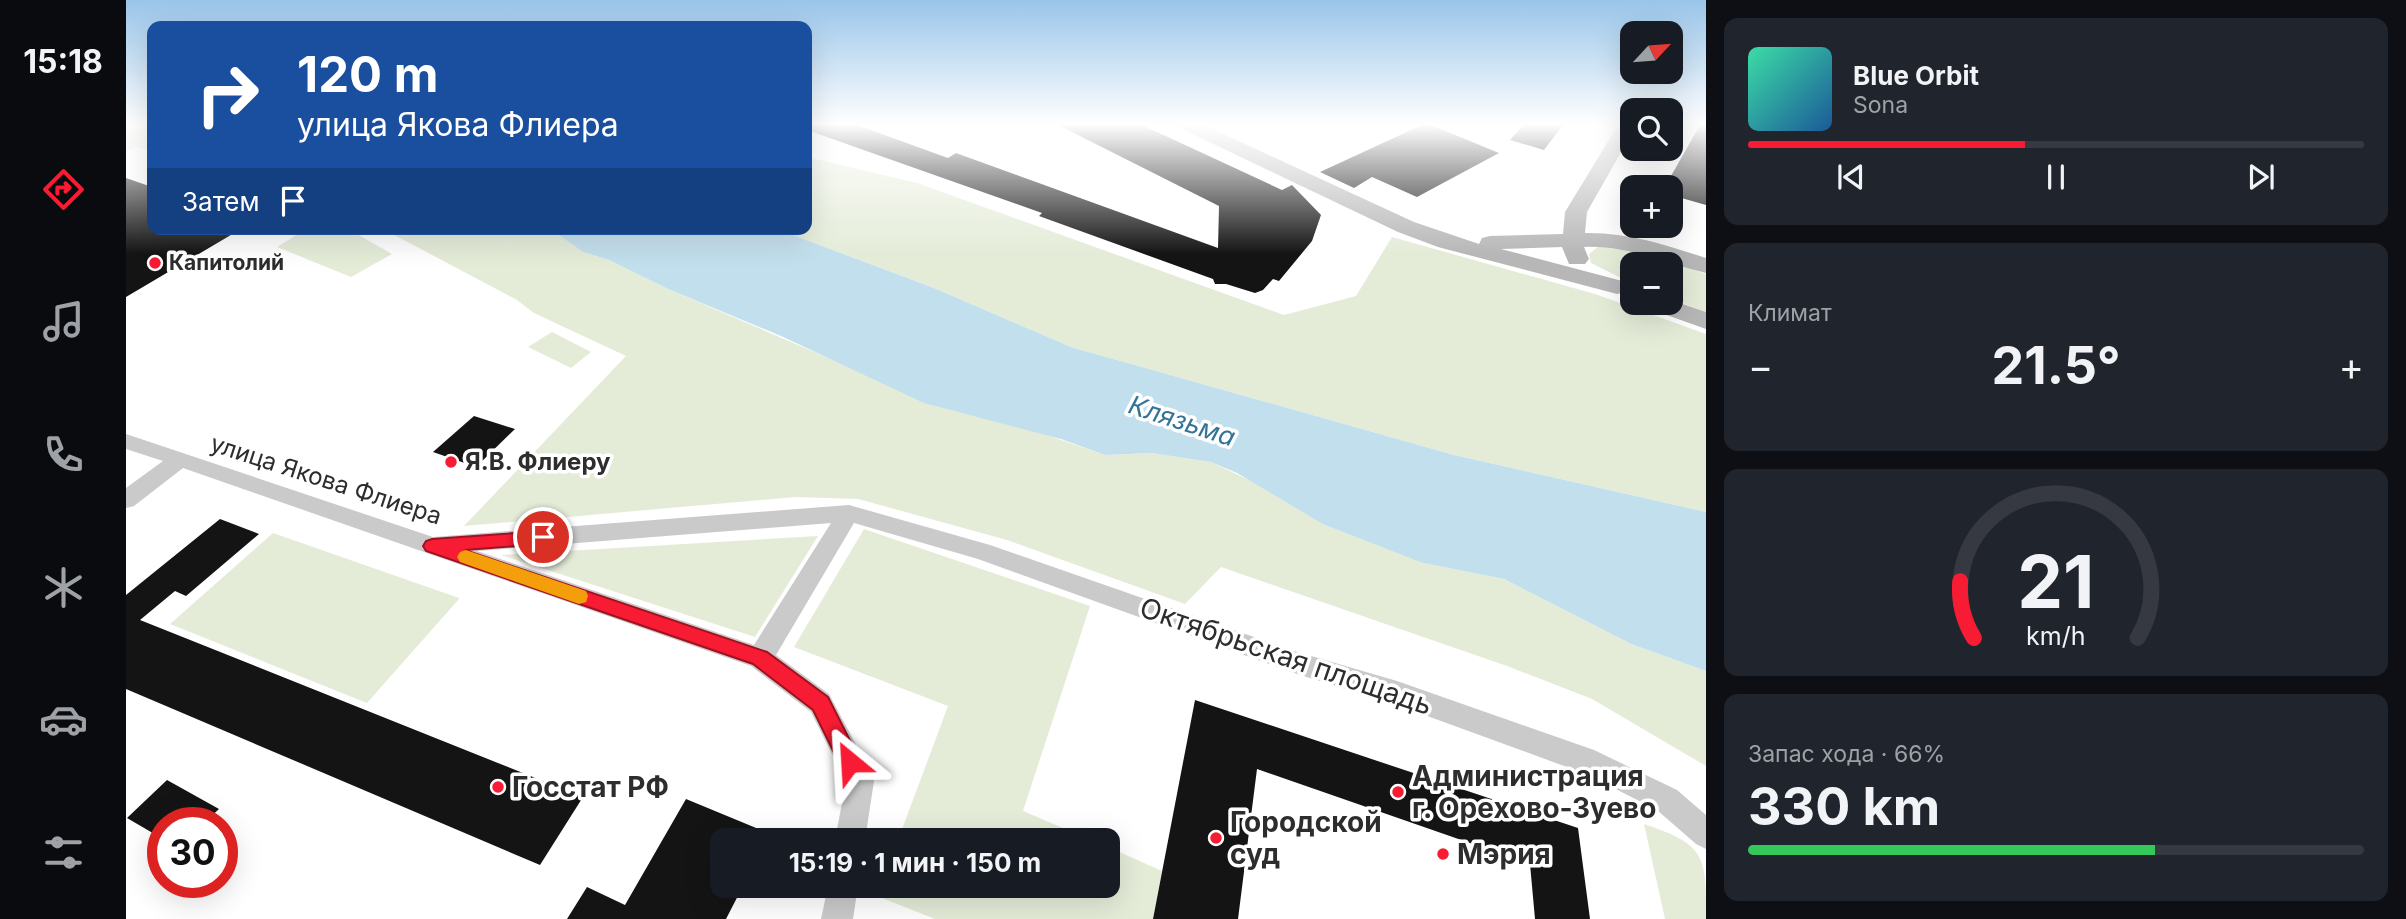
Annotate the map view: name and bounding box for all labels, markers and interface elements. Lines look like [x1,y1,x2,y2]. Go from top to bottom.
north arrow [1620,21,1684,84]
map controls [1620,21,1683,315]
text: 15:18 [23,42,103,81]
text: 120 m [297,45,438,104]
icon: right [182,49,273,140]
text: Blue Orbit [1853,60,1979,91]
text: Sona [1853,91,1908,119]
button: search [1620,98,1683,161]
text: улица Якова Флиера [297,105,619,144]
icon: previous [1832,158,1870,196]
icon: pause [2037,158,2075,196]
icon: next [2242,158,2280,196]
icon: directions [39,165,88,214]
button: + [1620,175,1683,238]
icon: arrive [274,182,312,220]
text: Затем [182,186,260,217]
place label: Капитолий [169,250,284,275]
button: − [1620,252,1683,315]
marker: Капитолий [147,255,163,271]
icon: music [39,297,88,346]
text: Климат [1748,299,1832,327]
text: 21.5° [1991,334,2121,397]
text: − [1748,343,1773,389]
text: + [2339,343,2364,389]
water label: Клязьма [1125,389,1239,452]
street label: улица Якова Флиера [207,428,445,531]
icon: phone [39,430,88,479]
place label: Я.В. Флиеру [465,447,611,476]
marker: Я.В. Флиеру [443,454,459,470]
pin [513,507,573,567]
icon: arrive [524,518,562,556]
text: 21 [2017,538,2095,627]
icon: climate [39,563,88,612]
street label: Октябрьская площадь [1135,590,1437,722]
text: km/h [2026,621,2086,651]
icon: car [39,695,88,744]
position arrow [813,725,887,799]
text: Запас хода · 66% [1748,740,1945,768]
place label: Администрация г. Орехово-Зуево [1412,759,1656,825]
place label: Госстат РФ [512,770,669,804]
text: 330 km [1748,775,1940,838]
marker: Госстат РФ [490,779,506,795]
marker: Администрация г. Орехово-Зуево [1390,784,1406,800]
place label: Городской суд [1230,805,1382,871]
speed limit sign: 30 [147,807,238,898]
icon: filters [39,828,88,877]
marker: Городской суд [1208,830,1224,846]
place label: Мэрия [1457,837,1551,871]
marker: Мэрия [1435,846,1451,862]
text: 15:19 · 1 мин · 150 m [789,847,1041,878]

